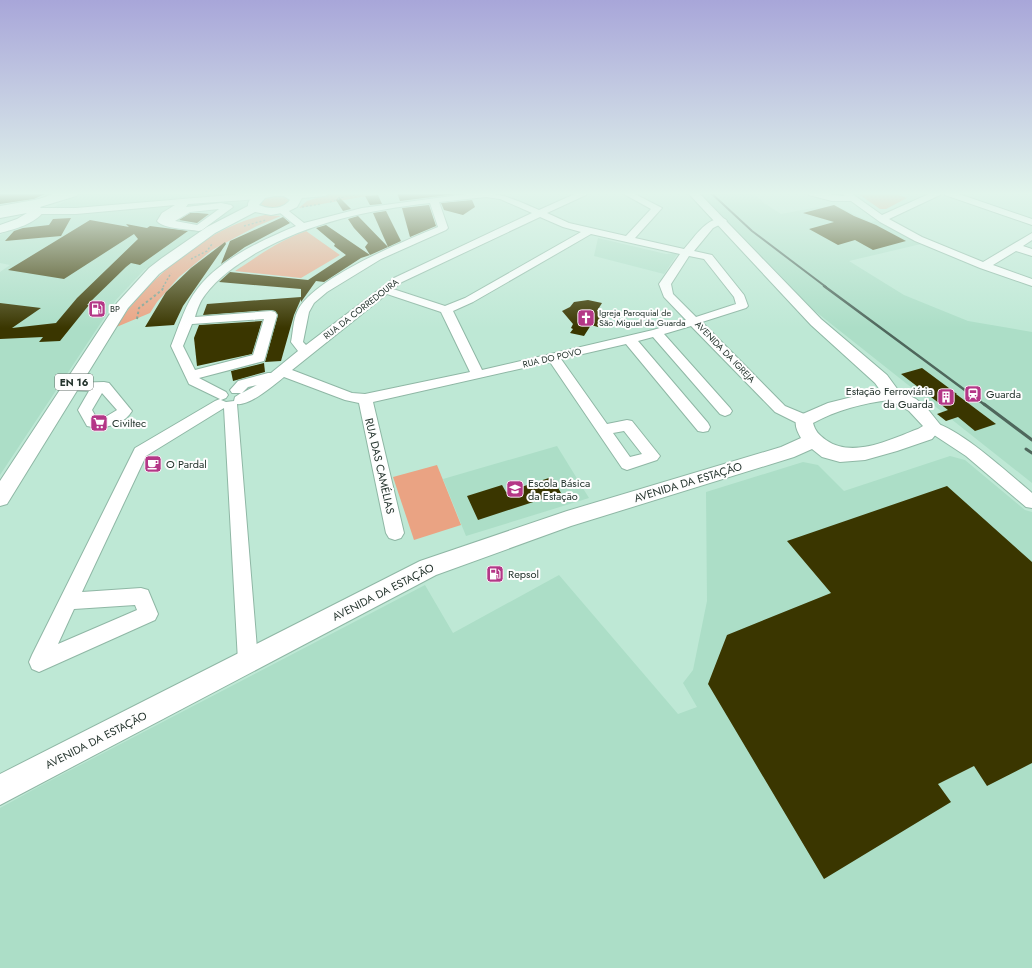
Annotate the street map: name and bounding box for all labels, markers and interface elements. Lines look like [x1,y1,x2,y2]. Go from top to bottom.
street label: RUA DA CORREDOURA [320,275,401,342]
fuel station icon: BP [87,299,107,319]
place label: BP [110,302,120,315]
place label: Igreja Paroquial de São Miguel da Guarda [599,306,686,329]
church icon: Igreja Paroquial de São Miguel da Guarda [576,308,596,328]
street label: AVENIDA DA IGREJA [692,318,758,385]
street label: RUA DO POVO [521,344,583,371]
road number: EN 16 [55,374,93,390]
place label: Estação Ferroviária da Guarda [846,383,933,412]
station icon: Guarda [963,384,983,404]
place label: Guarda [986,386,1021,402]
building icon: Estação Ferroviária da Guarda [936,387,956,407]
supermarket icon: Civiltec [89,413,109,433]
place label: Civiltec [112,415,146,431]
street label: RUA DAS CAMÉLIAS [361,417,399,515]
cafe icon: O Pardal [143,454,163,474]
place label: O Pardal [166,456,207,472]
street label: AVENIDA DA ESTAÇÃO [632,458,744,506]
place label: Escola Básica da Estação [528,475,590,504]
school or university icon: Escola Básica da Estação [505,479,525,499]
street label: AVENIDA DA ESTAÇÃO [329,559,437,625]
fuel station icon: Repsol [485,564,505,584]
place label: Repsol [508,566,539,582]
street label: AVENIDA DA ESTAÇÃO [42,707,150,773]

